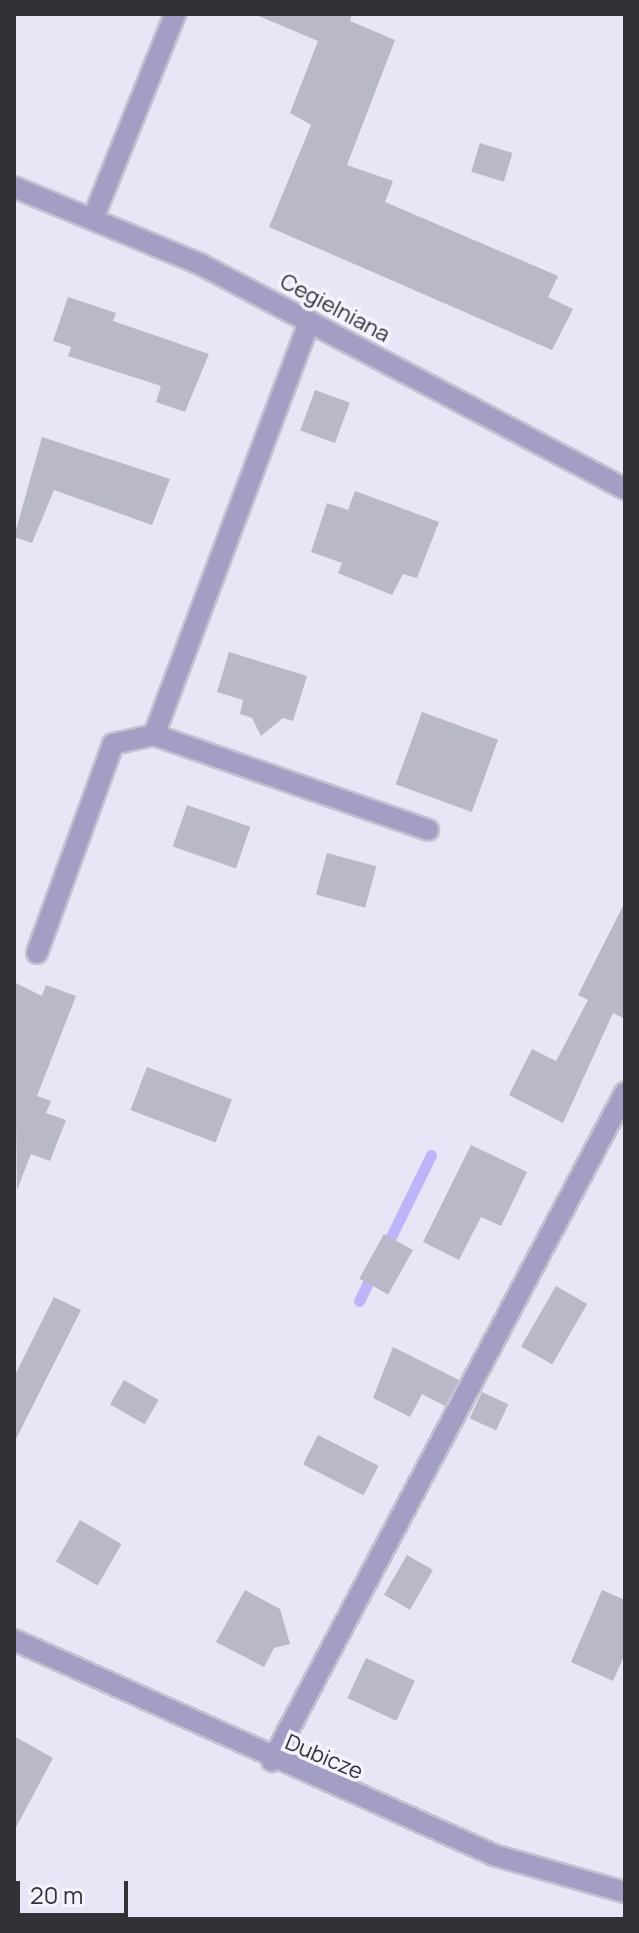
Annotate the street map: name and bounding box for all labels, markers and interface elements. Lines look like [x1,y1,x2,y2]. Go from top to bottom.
street label: Cegielniana [276,268,394,348]
street label: Dubicze [281,1729,367,1785]
scale bar [20,1865,132,1915]
text: 20 m [30,1878,83,1911]

